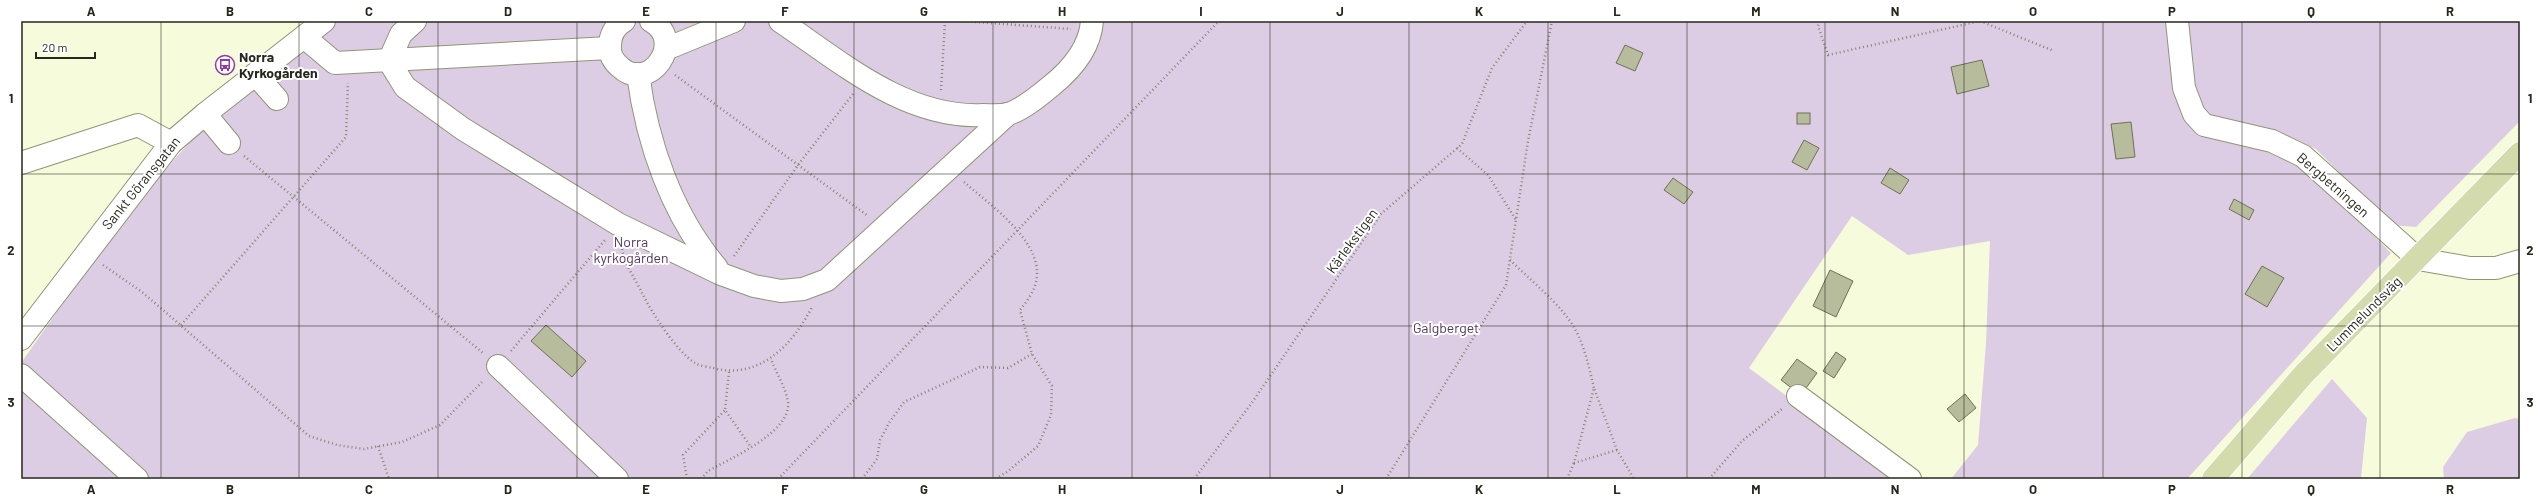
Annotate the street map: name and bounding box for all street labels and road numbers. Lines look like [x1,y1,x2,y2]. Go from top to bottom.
street label: Sankt Göransgatan [98,133,183,233]
street label: Bergbetningen [2294,149,2373,221]
street label: Kärlekstigen [1322,205,1381,277]
street label: Lummelundsväg [2323,273,2405,355]

